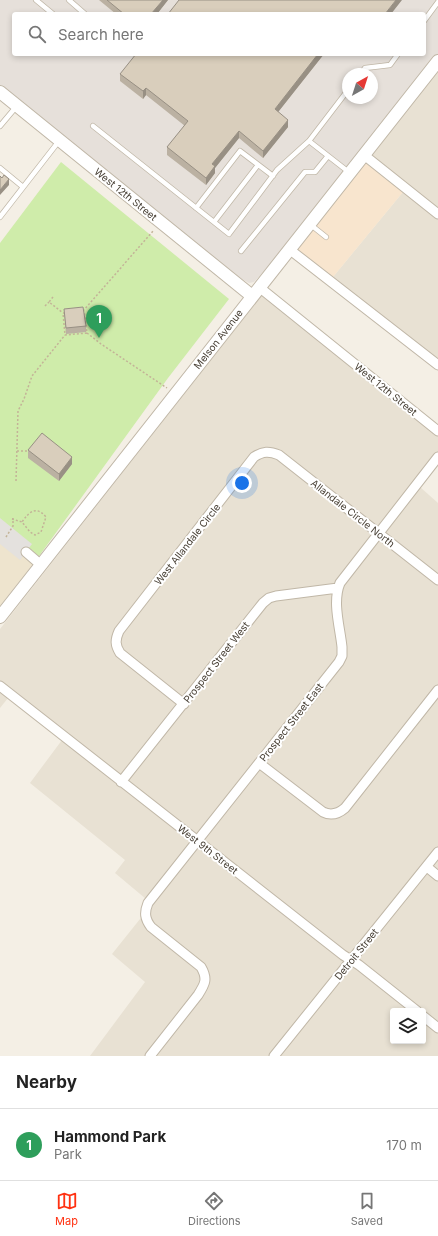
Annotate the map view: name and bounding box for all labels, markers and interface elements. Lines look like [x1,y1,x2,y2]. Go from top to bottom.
search box [12,12,426,56]
icon: search [26,23,48,45]
text: Search here [58,25,144,44]
north arrow [342,68,378,104]
street label: West 12th Street [92,165,160,223]
pin: 1 [86,305,112,338]
street label: Melson Avenue [191,307,245,371]
street label: West 12th Street [352,360,420,418]
your location [232,473,252,493]
street label: Allandale Circle North [309,477,397,549]
street label: West Allandale Circle [152,501,223,587]
street label: Prospect Street West [181,618,252,705]
street label: Prospect Street East [257,680,326,764]
street label: West 9th Street [176,822,241,877]
street label: Detroit Street [332,925,381,982]
map controls [390,1008,426,1044]
button: layers [390,1008,426,1044]
text: Nearby [16,1072,77,1092]
text: Hammond Park [54,1127,166,1146]
text: 1 [26,1137,32,1153]
text: 170 m [386,1137,422,1153]
text: Park [54,1146,82,1162]
tab: Map [55,1190,78,1228]
tab: Directions [188,1190,241,1228]
tab: Saved [351,1190,383,1228]

